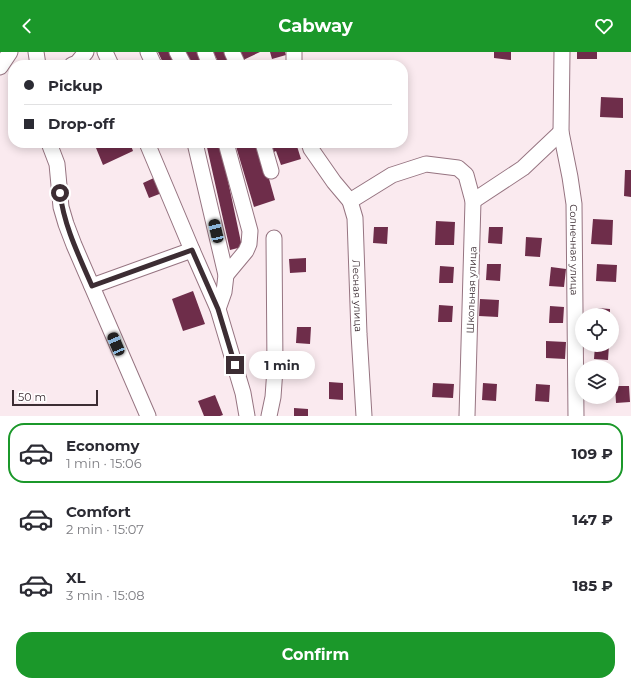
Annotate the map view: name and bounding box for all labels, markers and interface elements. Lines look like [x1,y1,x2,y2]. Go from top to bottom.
icon: back [16,15,38,37]
text: Cabway [278,15,353,37]
icon: heart [593,15,615,37]
text: Pickup [48,76,103,95]
text: Drop-off [48,114,115,133]
route start [51,184,69,202]
street label: Солнечная улица [567,204,581,295]
car [207,218,225,244]
street label: Школьная улица [463,246,480,334]
street label: Лесная улица [349,260,365,332]
map controls [575,308,619,404]
button: locate [575,308,619,352]
car [106,331,126,357]
callout: 1 min [249,351,315,379]
route end [226,356,244,374]
text: 1 min [264,357,300,373]
button: layers [575,360,619,404]
scale bar [12,388,98,407]
text: 50 m [18,390,46,404]
icon: car [18,435,54,471]
text: Economy [66,436,139,455]
text: 109 ₽ [571,444,613,463]
text: 1 min · 15:06 [66,455,142,471]
icon: car [18,501,54,537]
text: Comfort [66,502,131,521]
text: 147 ₽ [572,510,613,529]
text: 2 min · 15:07 [66,521,144,537]
icon: car [18,567,54,603]
text: XL [66,568,85,587]
text: 185 ₽ [572,576,613,595]
text: 3 min · 15:08 [66,587,145,603]
button: Confirm [16,632,615,678]

